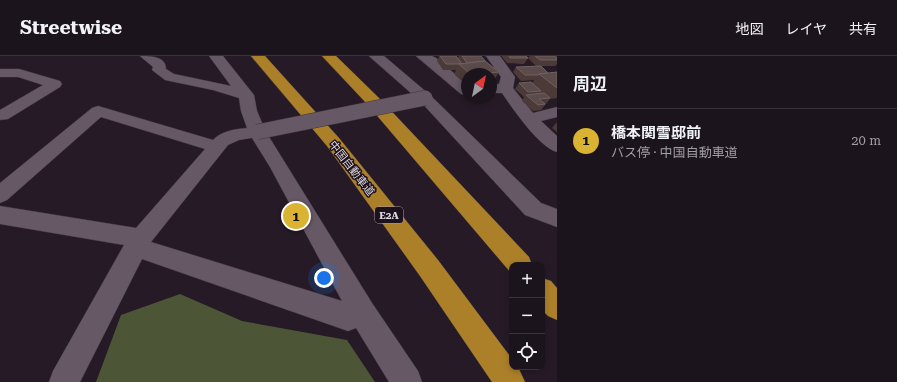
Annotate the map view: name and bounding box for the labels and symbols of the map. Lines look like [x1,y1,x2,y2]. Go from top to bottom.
north arrow [461,68,497,104]
street label: 中国自動車道 [326,138,377,198]
pin: 1 [283,201,309,231]
road number: E2A [375,207,403,223]
your location [314,268,334,288]

